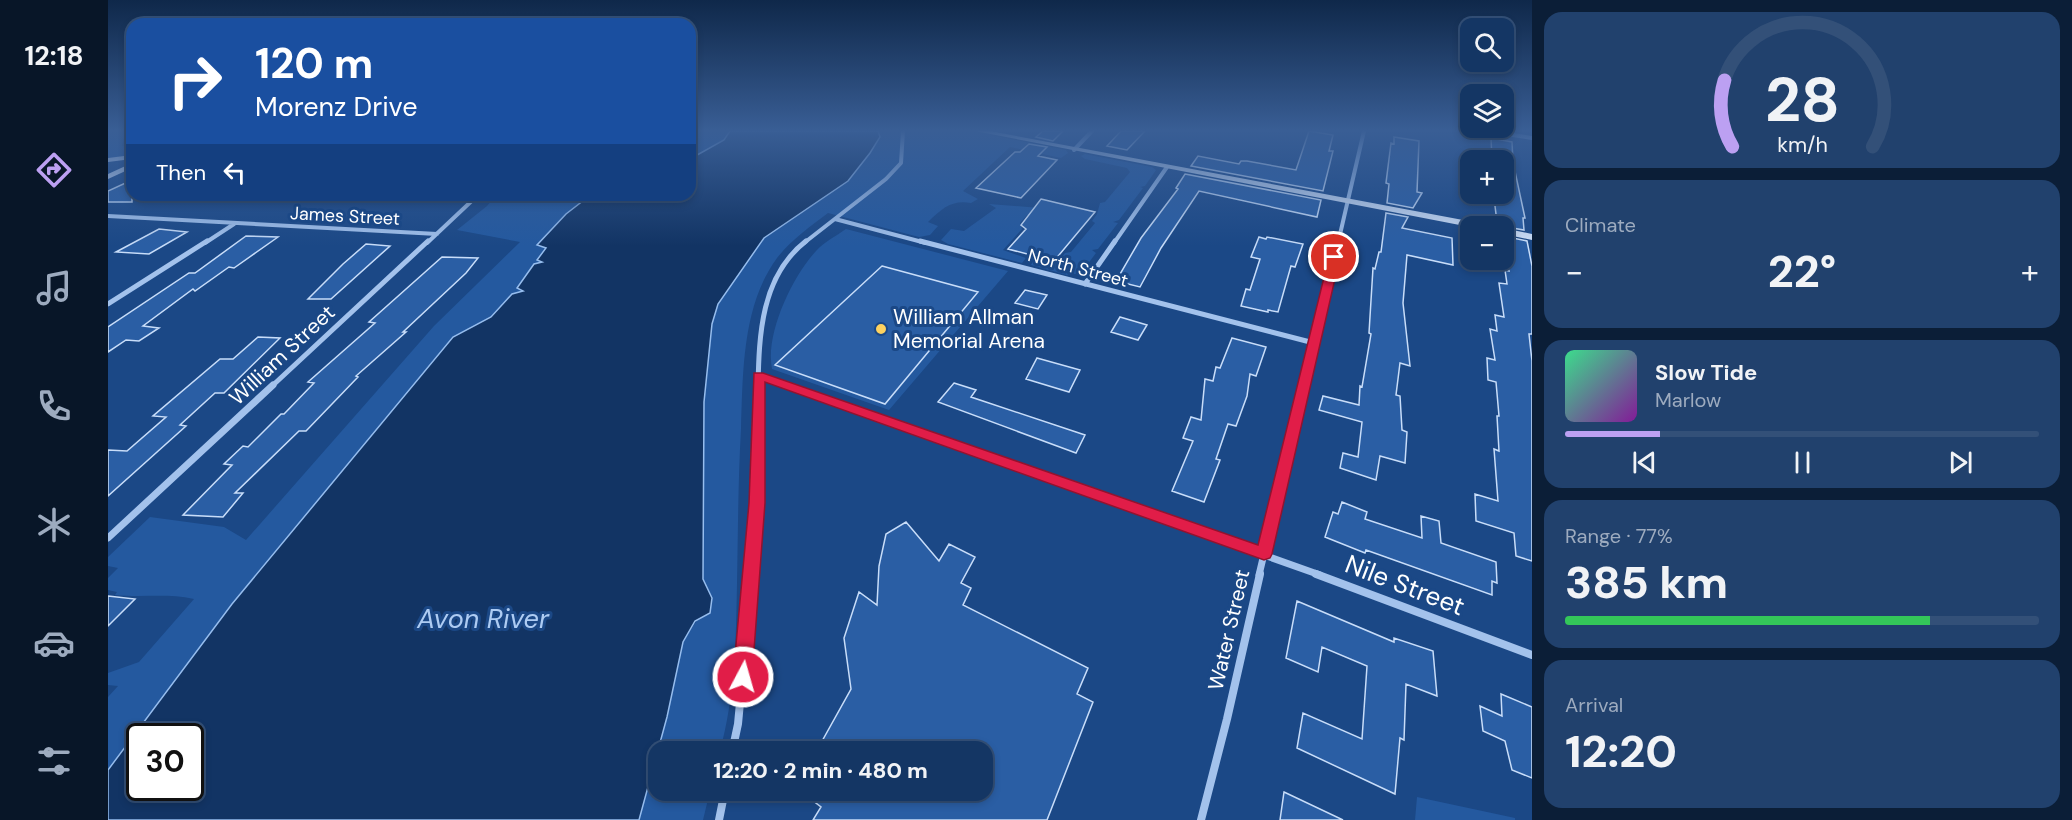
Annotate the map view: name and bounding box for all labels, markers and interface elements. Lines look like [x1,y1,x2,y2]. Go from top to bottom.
map controls [1460,18,1514,270]
button: search [1460,18,1514,72]
text: 120 m [255,36,373,91]
text: 12:18 [24,38,84,73]
icon: right [156,42,234,120]
text: 28 [1764,59,1840,140]
button: layers [1460,84,1514,138]
text: Morenz Drive [255,89,418,124]
text: km/h [1777,131,1827,159]
icon: directions [33,149,75,191]
button: + [1460,150,1514,204]
icon: left [218,156,251,189]
text: Then [156,158,206,187]
street label: James Street [289,201,401,231]
text: Climate [1565,212,1636,238]
button: − [1460,216,1514,270]
pin [1308,231,1359,282]
icon: arrive [1317,240,1350,273]
text: 22° [1768,242,1836,301]
street label: North Street [1025,243,1131,293]
text: − [1565,250,1583,293]
text: + [2021,250,2039,293]
icon: music [33,267,75,309]
street label: William Street [223,299,341,411]
place label: William Allman Memorial Arena [893,303,1045,355]
marker: William Allman Memorial Arena [874,322,888,336]
text: Slow Tide [1655,358,1757,387]
icon: phone [33,385,75,427]
text: Marlow [1655,387,1721,413]
icon: previous [1628,446,1661,479]
icon: pause [1786,446,1819,479]
icon: next [1944,446,1977,479]
icon: climate [33,504,75,546]
text: Range · 77% [1565,523,1673,549]
street label: Nile Street [1340,547,1470,623]
text: 385 km [1565,553,1728,612]
street label: Water Street [1202,567,1256,693]
water label: Avon River [416,601,550,636]
icon: car [33,622,75,664]
position arrow [711,645,775,709]
text: Arrival [1565,692,1623,718]
text: 12:20 [1565,722,1677,781]
speed limit sign: 30 [126,723,204,801]
icon: filters [33,740,75,782]
text: 12:20 · 2 min · 480 m [713,756,928,785]

